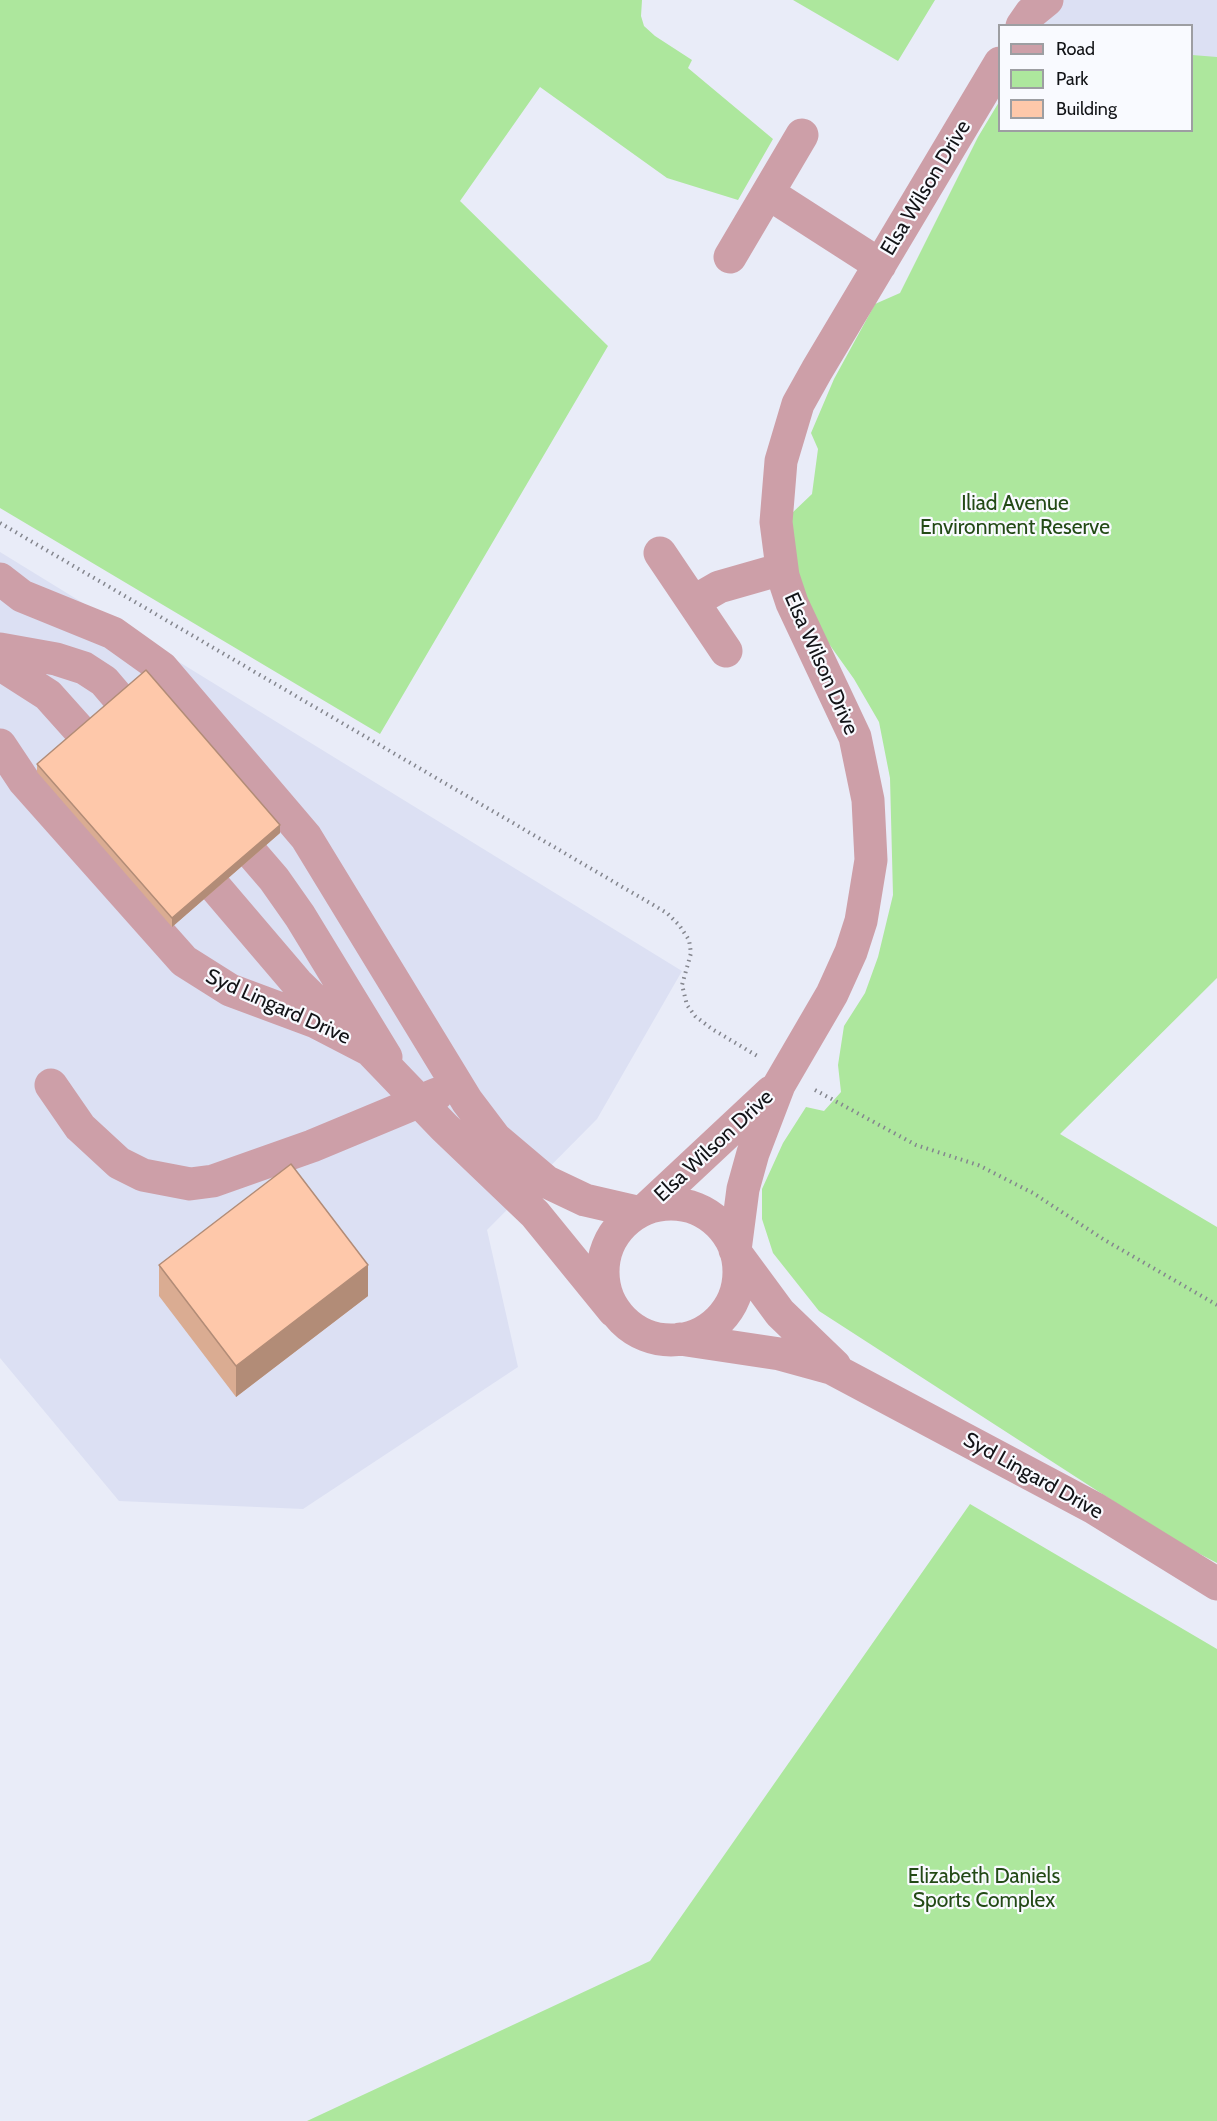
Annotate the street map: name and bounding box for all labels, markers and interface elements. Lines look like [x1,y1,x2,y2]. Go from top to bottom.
legend [998,24,1193,132]
text: Road [1056,38,1095,60]
text: Park [1056,68,1088,90]
text: Building [1056,98,1117,120]
street label: Elsa Wilson Drive [876,116,976,260]
park label: Iliad Avenue Environment Reserve [920,491,1110,541]
street label: Elsa Wilson Drive [778,589,864,739]
street label: Syd Lingard Drive [202,964,354,1050]
street label: Elsa Wilson Drive [649,1085,779,1207]
street label: Syd Lingard Drive [959,1427,1107,1525]
park label: Elizabeth Daniels Sports Complex [908,1864,1060,1914]

